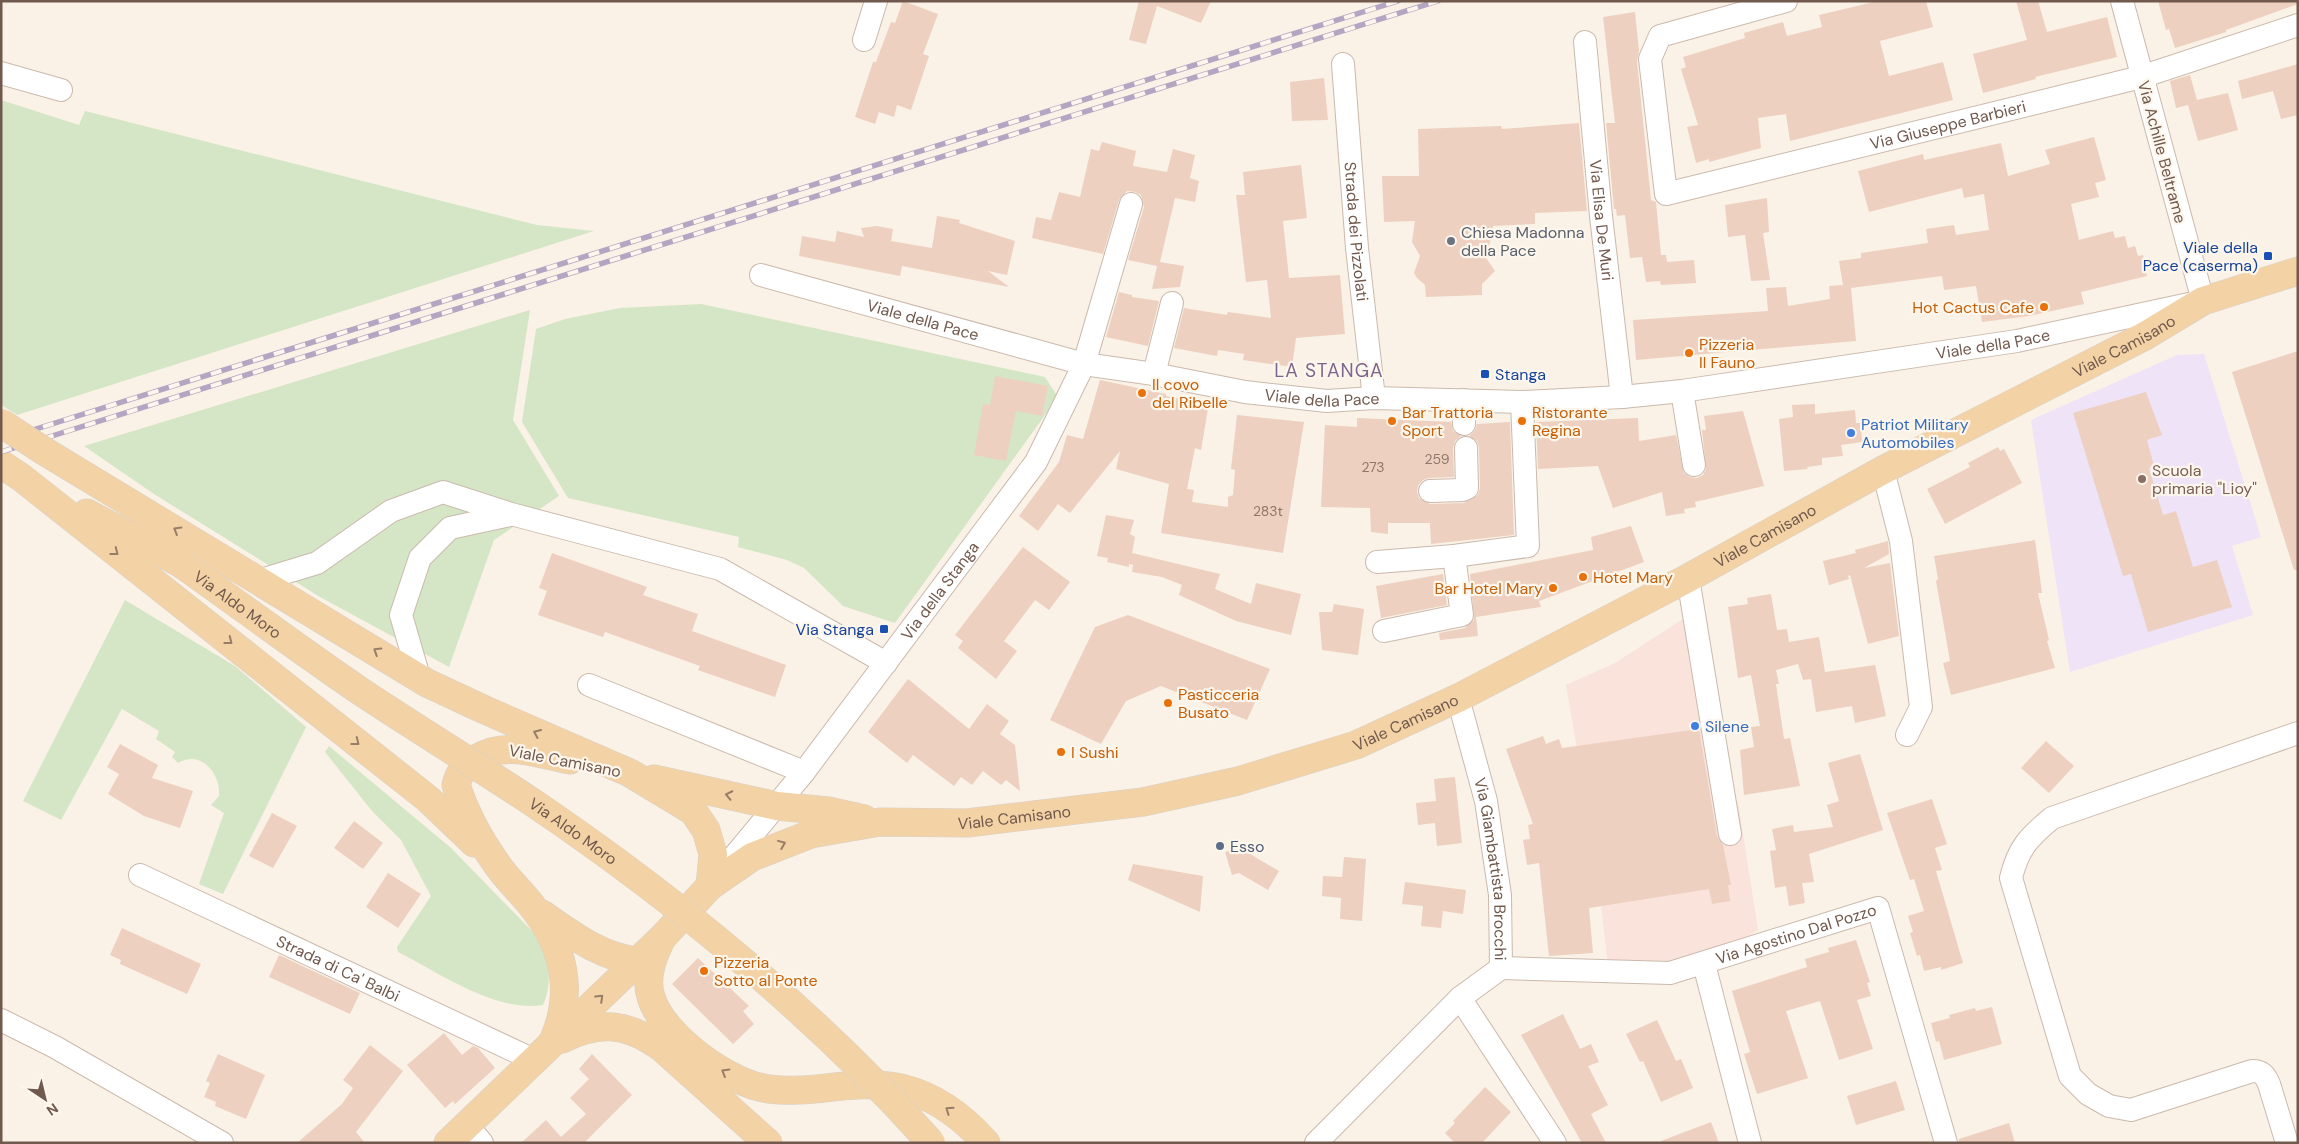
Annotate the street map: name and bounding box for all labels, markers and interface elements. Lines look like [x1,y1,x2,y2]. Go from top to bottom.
street label: Via Achille Beltrame [2133,78,2191,226]
street label: Via Giuseppe Barbieri [1867,95,2028,154]
street label: Via Elisa De Muri [1585,159,1619,282]
street label: Strada dei Pizzolati [1340,161,1373,302]
place label: Chiesa Madonna della Pace [1461,222,1584,261]
marker: Chiesa Madonna della Pace [1445,235,1457,247]
place label: Viale della Pace (caserma) [2143,237,2258,276]
marker: Viale della Pace (caserma) [2262,250,2274,262]
street label: Viale della Pace [865,294,981,345]
place label: Hot Cactus Cafe [1912,297,2034,318]
marker: Hot Cactus Cafe [2038,301,2050,313]
street label: Viale Camisano [2069,310,2179,382]
street label: Viale della Pace [1934,324,2052,363]
place label: Pizzeria Il Fauno [1699,334,1755,373]
marker: Pizzeria Il Fauno [1683,347,1695,359]
district label: LA STANGA [1274,358,1384,383]
place label: Stanga [1495,364,1546,385]
marker: Stanga [1479,368,1491,380]
place label: Il covo del Ribelle [1152,374,1228,413]
street label: Viale della Pace [1264,384,1380,411]
marker: Il covo del Ribelle [1136,387,1148,399]
place label: Bar Trattoria Sport [1402,402,1493,441]
place label: Ristorante Regina [1532,402,1608,441]
place label: Patriot Military Automobiles [1861,414,1969,453]
marker: Bar Trattoria Sport [1386,415,1398,427]
marker: Ristorante Regina [1516,415,1528,427]
marker: Patriot Military Automobiles [1845,427,1857,439]
house number: 259 [1425,450,1450,468]
house number: 273 [1361,458,1385,476]
place label: Scuola primaria "Lioy" [2152,460,2257,499]
marker: Scuola primaria "Lioy" [2136,473,2148,485]
street label: Viale Camisano [1710,499,1820,572]
house number: 283t [1253,502,1283,520]
one-way arrow [174,526,183,536]
street label: Via della Stanga [896,537,983,644]
one-way arrow [109,546,118,554]
street label: Via Aldo Moro [190,566,286,643]
place label: Hotel Mary [1593,567,1673,588]
marker: Hotel Mary [1577,571,1589,583]
place label: Bar Hotel Mary [1434,578,1543,599]
marker: Bar Hotel Mary [1547,582,1559,594]
place label: Via Stanga [795,619,874,640]
marker: Via Stanga [878,623,890,635]
one-way arrow [223,636,232,645]
one-way arrow [373,648,382,658]
place label: Pasticceria Busato [1178,684,1259,723]
street label: Viale Camisano [1349,689,1462,756]
marker: Pasticceria Busato [1162,697,1174,709]
place label: Silene [1705,716,1749,737]
marker: Silene [1689,720,1701,732]
one-way arrow [533,728,542,739]
one-way arrow [350,737,359,745]
street label: Viale Camisano [507,740,623,782]
place label: I Sushi [1071,742,1119,763]
marker: I Sushi [1055,746,1067,758]
street label: Via Giambattista Brocchi [1470,775,1511,961]
one-way arrow [725,790,734,801]
street label: Via Aldo Moro [525,792,622,869]
street label: Viale Camisano [957,800,1072,834]
place label: Esso [1230,836,1265,857]
one-way arrow [777,840,786,850]
marker: Esso [1214,840,1226,852]
street label: Via Agostino Dal Pozzo [1713,899,1879,969]
street label: Strada di Ca' Balbi [273,930,403,1006]
place label: Pizzeria Sotto al Ponte [714,952,818,991]
marker: Pizzeria Sotto al Ponte [698,965,710,977]
one-way arrow [594,995,603,1004]
one-way arrow [721,1068,730,1078]
north arrow [20,1074,70,1124]
text: N [43,1099,62,1120]
one-way arrow [946,1107,955,1116]

